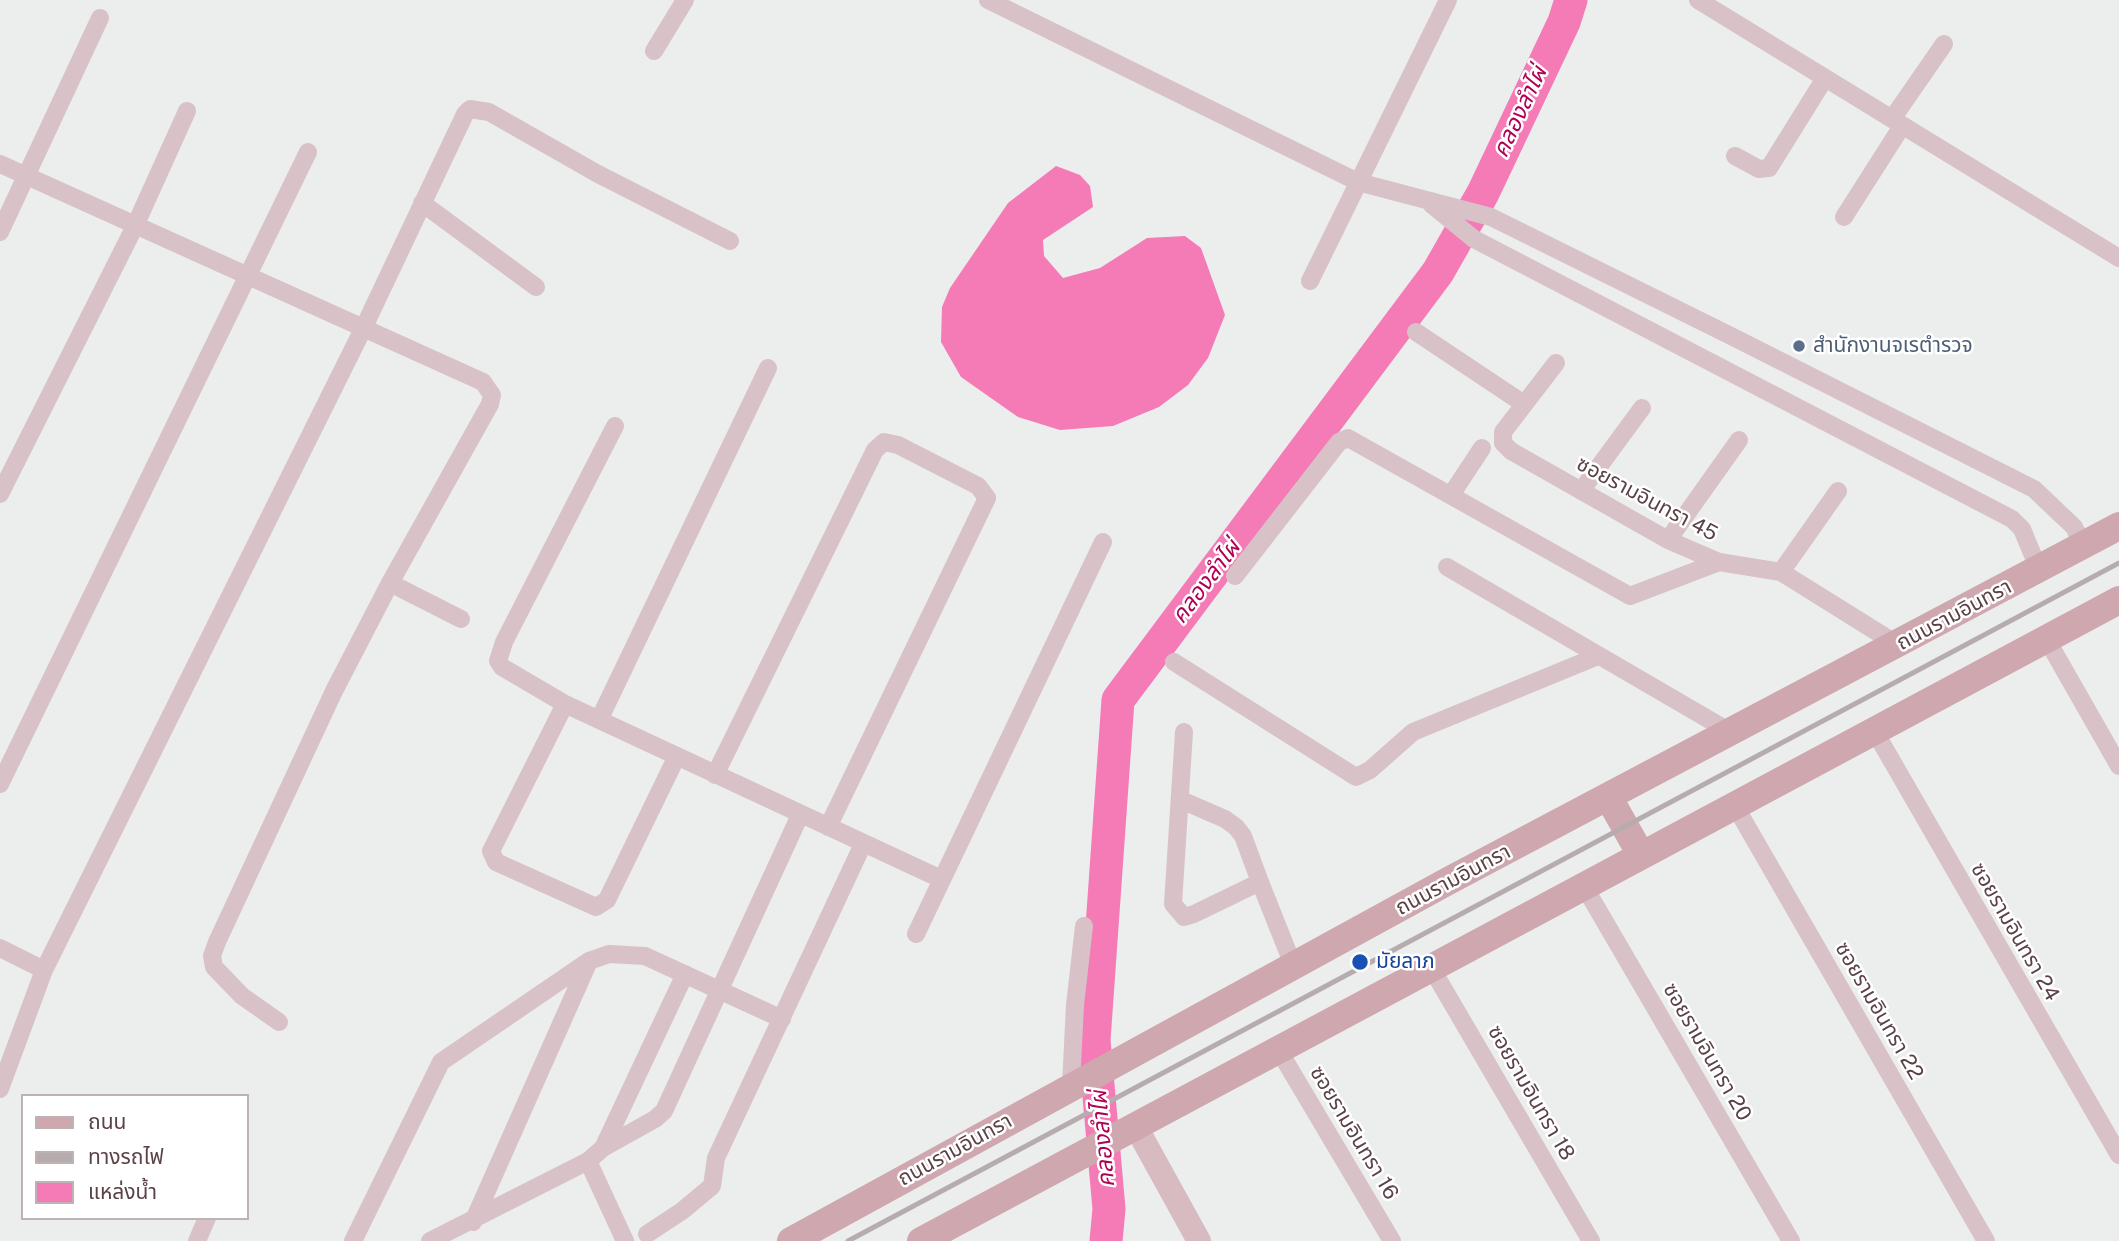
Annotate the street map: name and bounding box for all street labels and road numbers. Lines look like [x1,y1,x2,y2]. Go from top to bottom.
street label: ซอยรามอินทรา 45 [1572,451,1722,547]
street label: ถนนรามอินทรา [1892,574,2016,656]
street label: ถนนรามอินทรา [1391,839,1515,921]
street label: ซอยรามอินทรา 24 [1965,859,2065,1005]
street label: ซอยรามอินทรา 22 [1829,938,1929,1084]
street label: ซอยรามอินทรา 20 [1657,979,1757,1125]
street label: ซอยรามอินทรา 18 [1482,1021,1580,1165]
street label: ซอยรามอินทรา 16 [1304,1062,1404,1204]
street label: ถนนรามอินทรา [894,1108,1016,1192]

